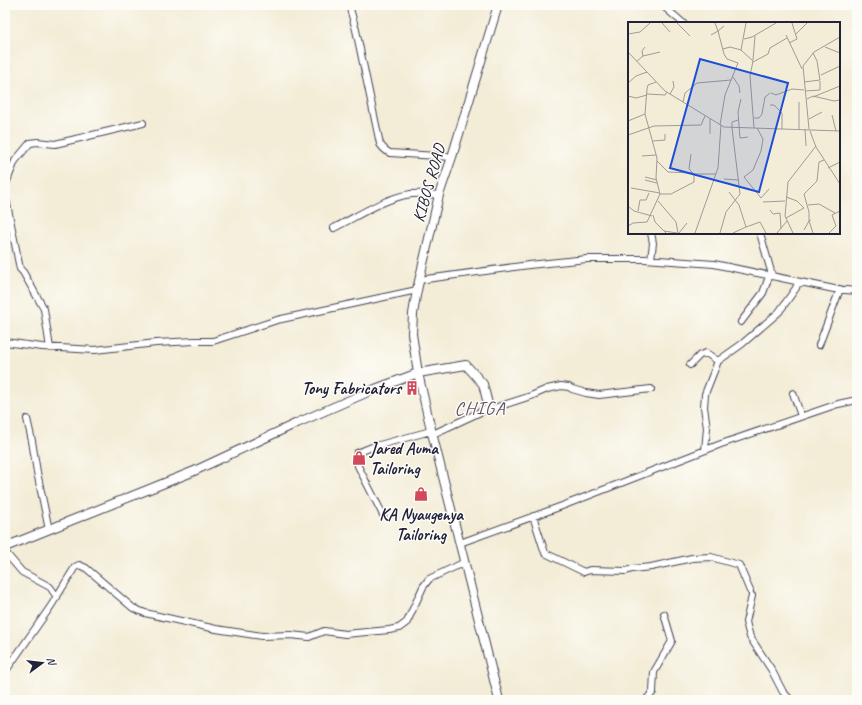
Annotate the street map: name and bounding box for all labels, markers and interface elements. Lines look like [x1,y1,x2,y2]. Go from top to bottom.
inset map [628,22,840,234]
street label: KIBOS ROAD [408,141,450,224]
place label: Tony Fabricators [302,378,403,399]
building icon: Tony Fabricators [404,380,420,396]
district label: CHIGA [455,396,506,420]
place label: Jared Auma Tailoring [369,438,439,479]
shop icon: Jared Auma Tailoring [351,450,367,466]
shop icon: KA Nyaugenya Tailoring [413,486,429,502]
place label: KA Nyaugenya Tailoring [379,504,464,545]
north arrow [22,643,62,683]
text: N [44,655,60,668]

